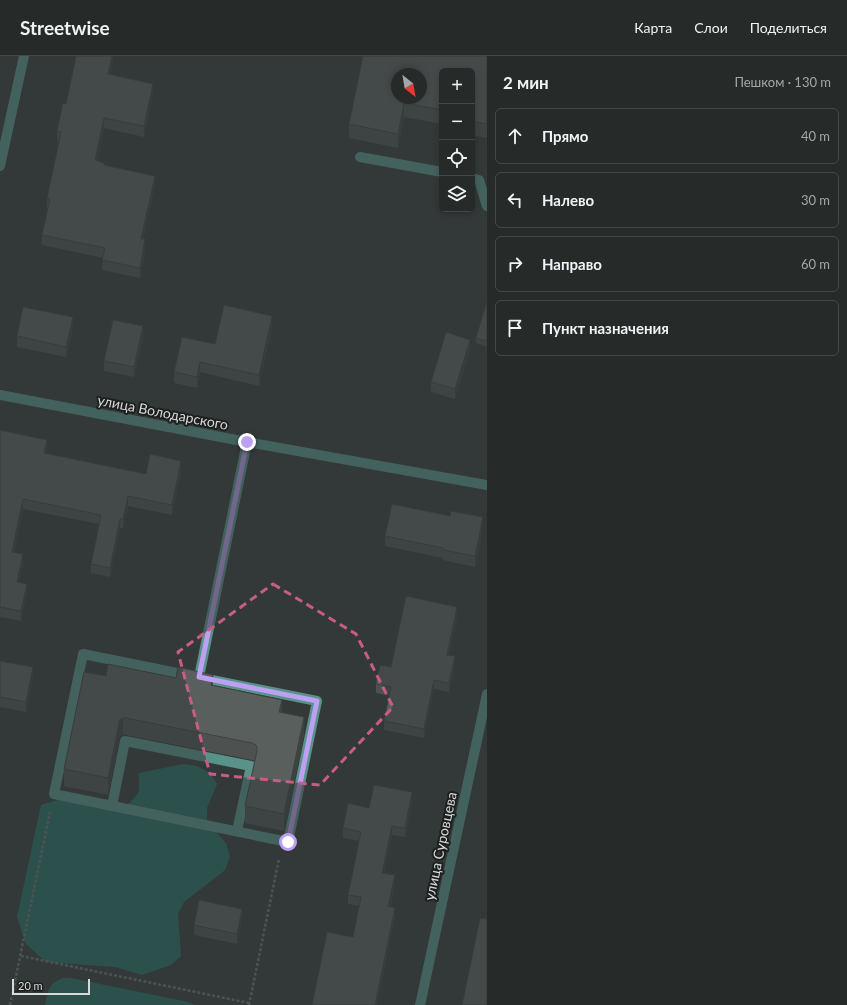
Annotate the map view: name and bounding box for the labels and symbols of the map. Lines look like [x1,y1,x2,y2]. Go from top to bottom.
north arrow [391,68,427,104]
street label: улица Володарского [96,391,230,433]
route end [238,433,256,451]
street label: улица Суровцева [420,790,460,902]
route start [279,833,297,851]
scale bar [12,977,90,996]

